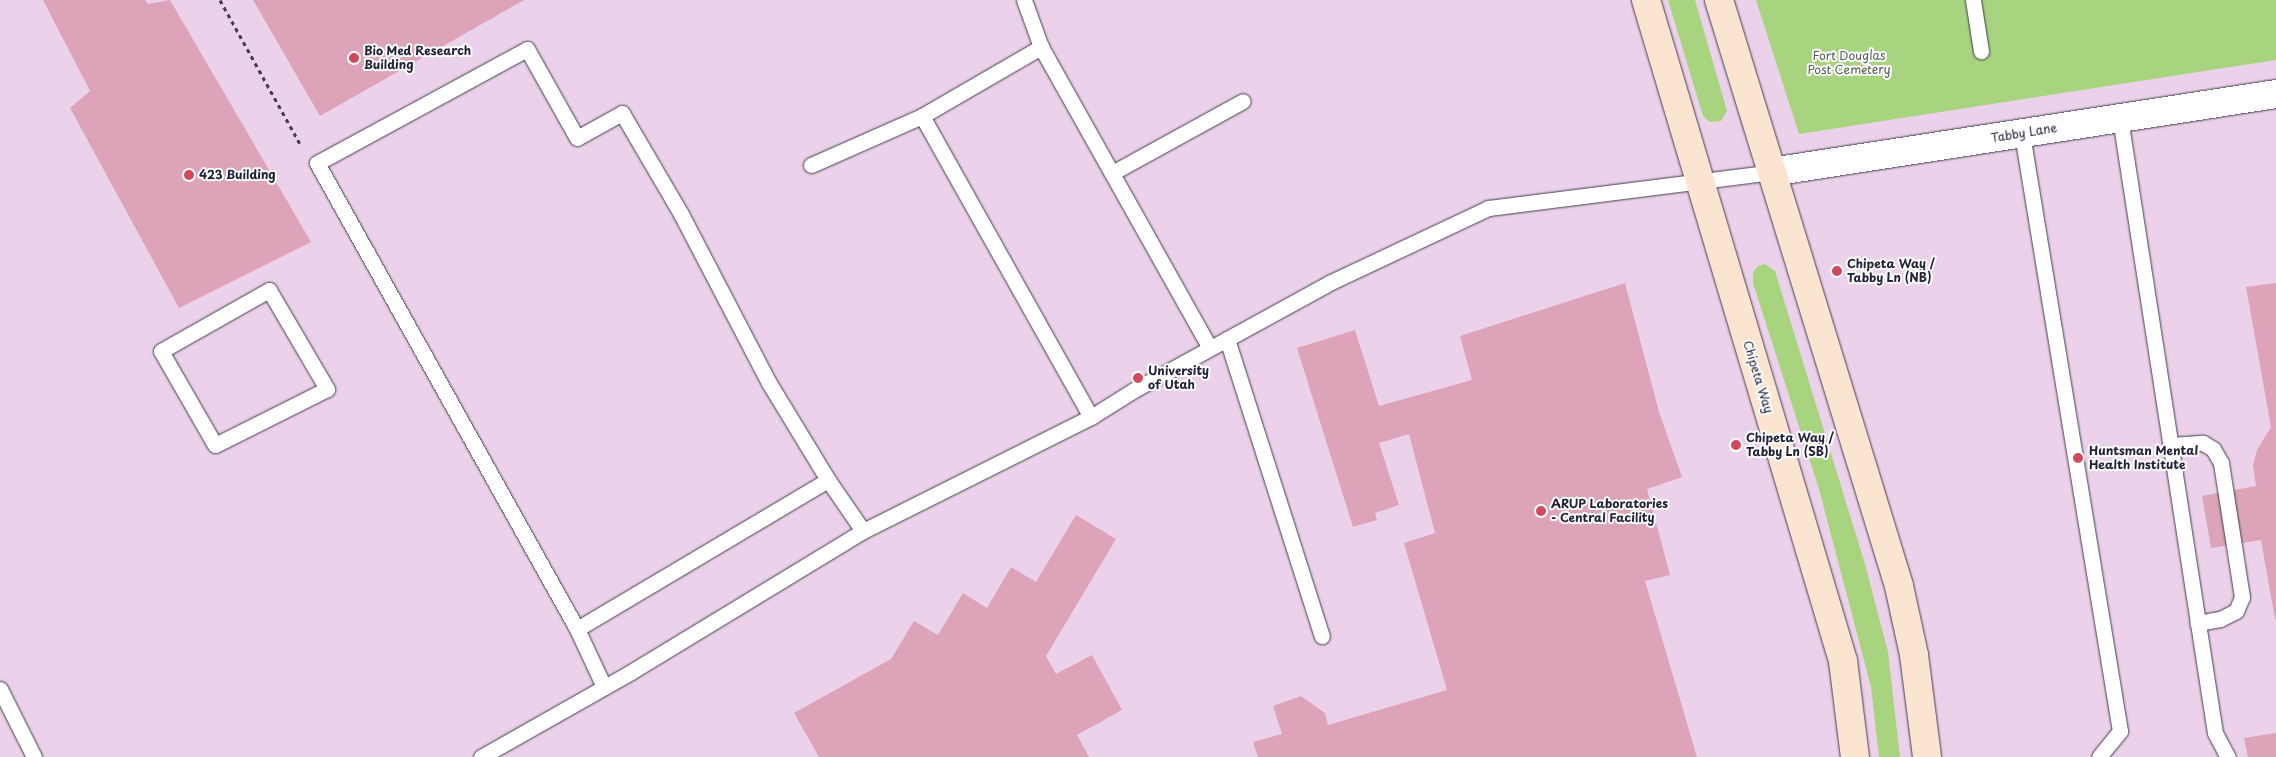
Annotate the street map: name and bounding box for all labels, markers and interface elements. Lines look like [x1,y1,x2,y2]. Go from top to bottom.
place label: Bio Med Research Building [364,44,471,72]
park label: Fort Douglas Post Cemetery [1807,49,1891,77]
marker: Bio Med Research Building [348,52,360,64]
street label: Tabby Lane [1990,121,2058,145]
place label: 423 Building [199,168,277,182]
marker: 423 Building [183,169,195,181]
place label: Chipeta Way / Tabby Ln (NB) [1847,257,1934,285]
marker: Chipeta Way / Tabby Ln (NB) [1831,265,1843,277]
street label: Chipeta Way [1740,339,1776,415]
place label: University of Utah [1148,364,1209,392]
marker: University of Utah [1132,372,1144,384]
place label: Chipeta Way / Tabby Ln (SB) [1746,431,1833,459]
marker: Chipeta Way / Tabby Ln (SB) [1730,439,1742,451]
place label: Huntsman Mental Health Institute [2089,444,2198,472]
marker: Huntsman Mental Health Institute [2071,451,2085,465]
place label: ARUP Laboratories - Central Facility [1551,497,1669,525]
marker: ARUP Laboratories - Central Facility [1535,505,1547,517]

